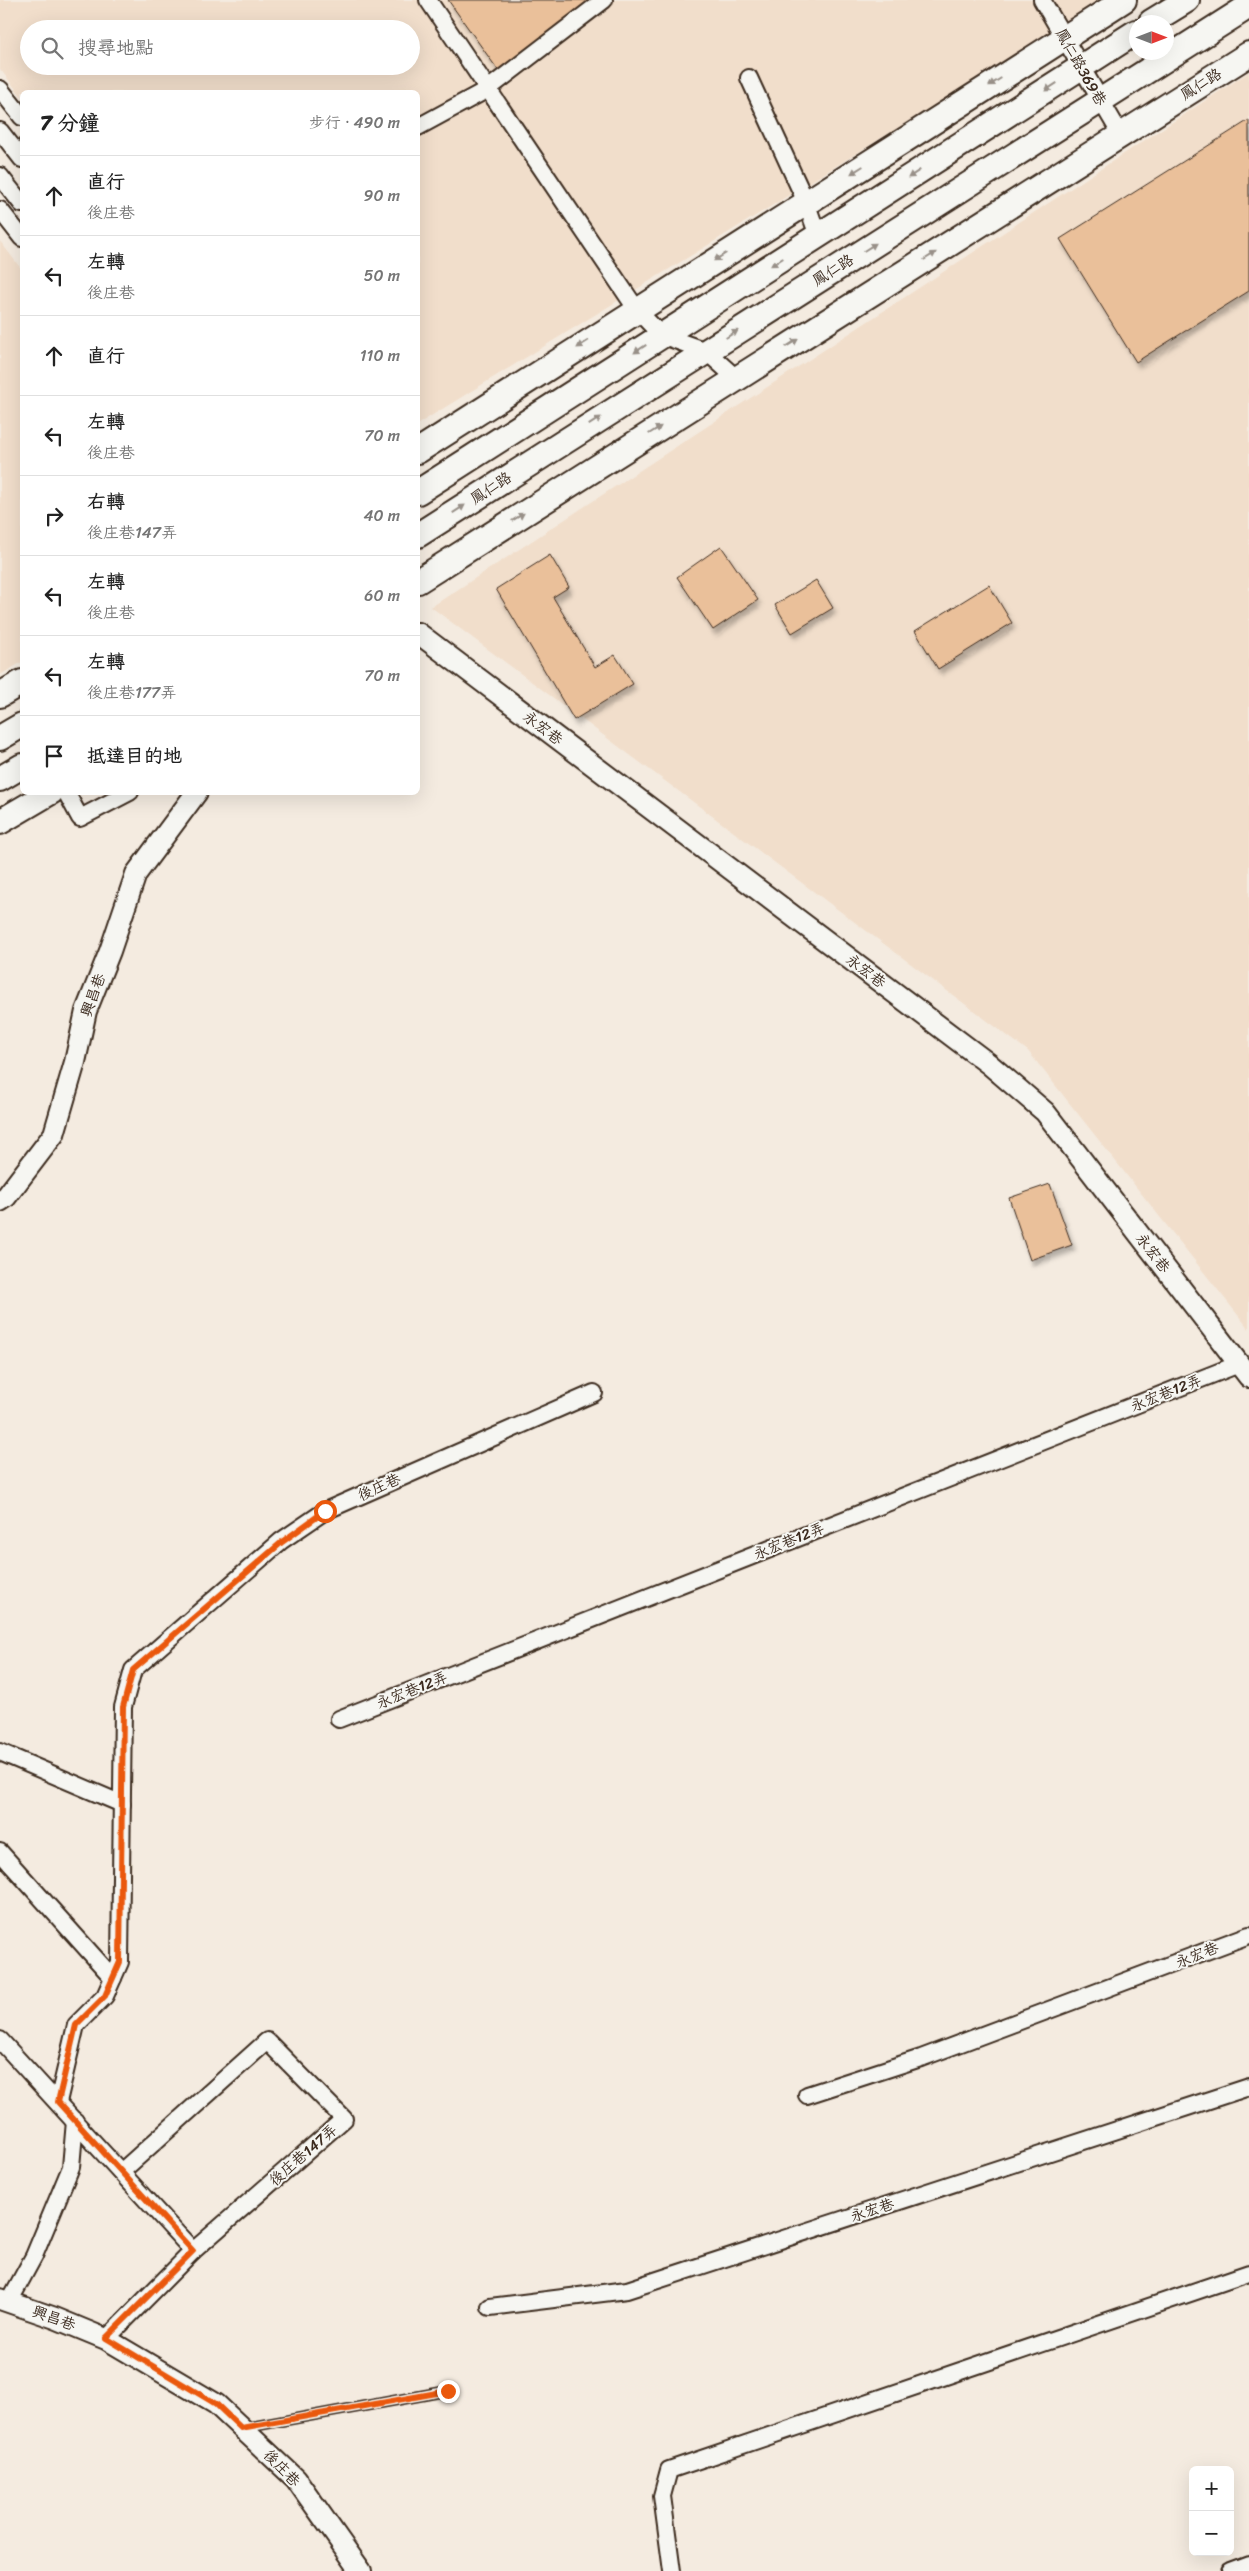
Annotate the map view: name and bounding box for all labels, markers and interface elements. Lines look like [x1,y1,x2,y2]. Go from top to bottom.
north arrow [1129,15,1174,60]
search box [20,20,420,75]
street label: 鳳仁路369巷 [1048,23,1114,111]
text: 搜尋地點 [78,31,154,64]
icon: search [38,34,66,62]
street label: 鳳仁路 [1175,61,1227,107]
one-way arrow [988,78,1001,87]
one-way arrow [1045,82,1058,91]
text: 7 分鐘 [40,104,99,142]
text: 步行 · 490 m [309,108,400,137]
text: 直行 [87,165,125,198]
one-way arrow [851,165,864,174]
one-way arrow [908,169,921,179]
text: 90 m [364,181,400,210]
icon: ahead [40,182,68,210]
text: 後庄巷 [87,198,135,227]
one-way arrow [863,242,876,252]
text: 左轉 [87,245,125,278]
street label: 鳳仁路 [807,247,859,293]
one-way arrow [923,251,936,261]
one-way arrow [714,252,727,261]
one-way arrow [771,257,784,266]
text: 50 m [364,261,400,290]
icon: left [40,262,68,290]
text: 後庄巷 [87,278,135,307]
one-way arrow [726,329,739,339]
one-way arrow [786,338,799,348]
text: 直行 [87,339,125,372]
one-way arrow [577,340,590,349]
text: 110 m [360,341,400,370]
icon: ahead [40,342,68,370]
one-way arrow [634,344,647,354]
text: 左轉 [87,405,125,438]
one-way arrow [589,417,602,426]
text: 70 m [364,421,400,450]
icon: left [40,422,68,450]
one-way arrow [649,425,662,435]
text: 後庄巷 [87,438,135,467]
street label: 鳳仁路 [465,465,517,511]
text: 右轉 [87,485,125,518]
text: 40 m [363,501,400,530]
icon: right [40,502,68,530]
one-way arrow [452,504,465,514]
one-way arrow [511,512,524,522]
text: 後庄巷147弄 [87,518,177,547]
text: 左轉 [87,565,125,598]
text: 60 m [364,581,400,610]
icon: left [40,582,68,610]
text: 後庄巷 [87,598,135,627]
text: 左轉 [87,645,125,678]
text: 70 m [364,661,400,690]
icon: left [40,662,68,690]
text: 後庄巷177弄 [87,678,176,707]
street label: 永宏巷 [517,704,569,752]
text: 抵達目的地 [87,739,182,772]
icon: arrive [40,742,68,770]
street label: 永宏巷 [840,947,892,995]
street label: 興昌巷 [73,969,113,1021]
street label: 永宏巷 [1129,1227,1177,1279]
street label: 永宏巷12弄 [1126,1367,1206,1419]
street label: 後庄巷 [353,1466,405,1508]
route start [314,1500,337,1523]
street label: 永宏巷12弄 [749,1515,829,1567]
street label: 永宏巷12弄 [372,1664,452,1716]
street label: 永宏巷 [1171,1935,1223,1975]
street label: 後庄巷147弄 [263,2118,343,2192]
street label: 永宏巷 [847,2191,897,2229]
street label: 興昌巷 [28,2298,80,2338]
route end [437,2380,460,2403]
street label: 後庄巷 [257,2443,307,2493]
map controls [1189,2466,1234,2556]
button: + [1189,2466,1234,2511]
button: − [1189,2511,1234,2556]

